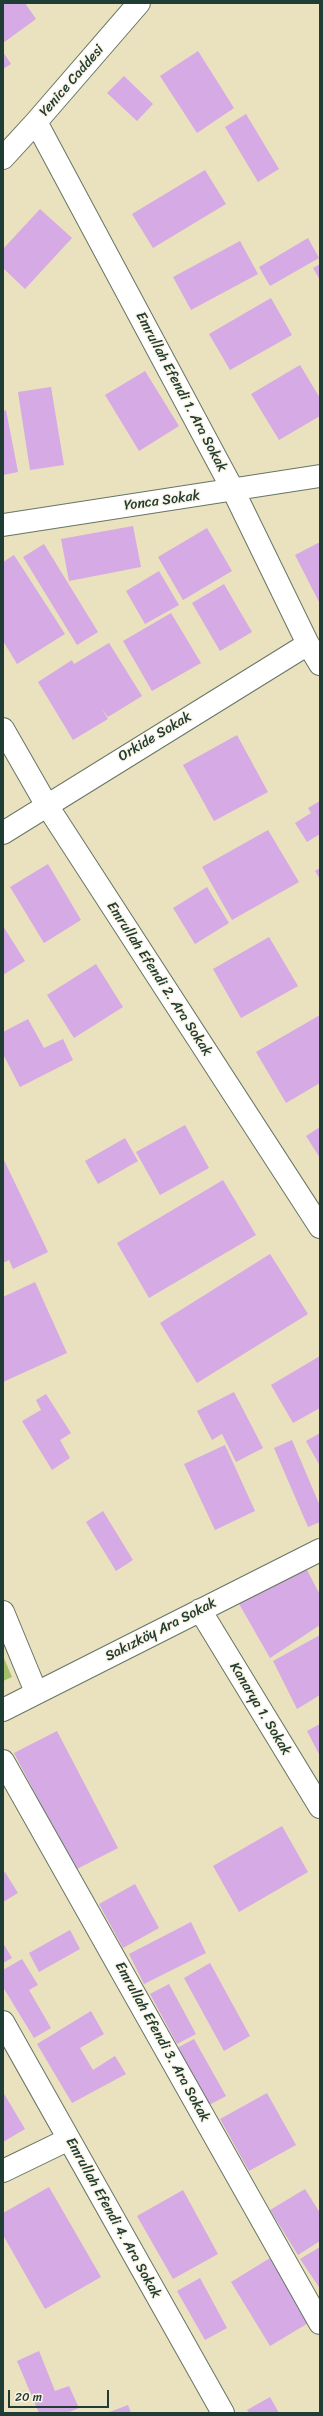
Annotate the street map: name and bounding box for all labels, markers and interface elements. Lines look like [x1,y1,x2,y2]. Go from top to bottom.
street label: Yenice Caddesi [36,42,108,120]
street label: Emrullah Efendi 1. Ara Sokak [132,309,230,475]
street label: Yonca Sokak [123,487,201,515]
street label: Orkide Sokak [115,709,195,765]
street label: Emrullah Efendi 2. Ara Sokak [103,899,215,1059]
street label: Sakızköy Ara Sokak [103,1595,219,1665]
street label: Kanarya 1. Sokak [226,1660,294,1758]
street label: Emrullah Efendi 3. Ara Sokak [111,1959,213,2125]
street label: Emrullah Efendi 4. Ara Sokak [62,2135,164,2301]
scale bar [10,2382,111,2408]
text: 20 m [15,2386,42,2408]

